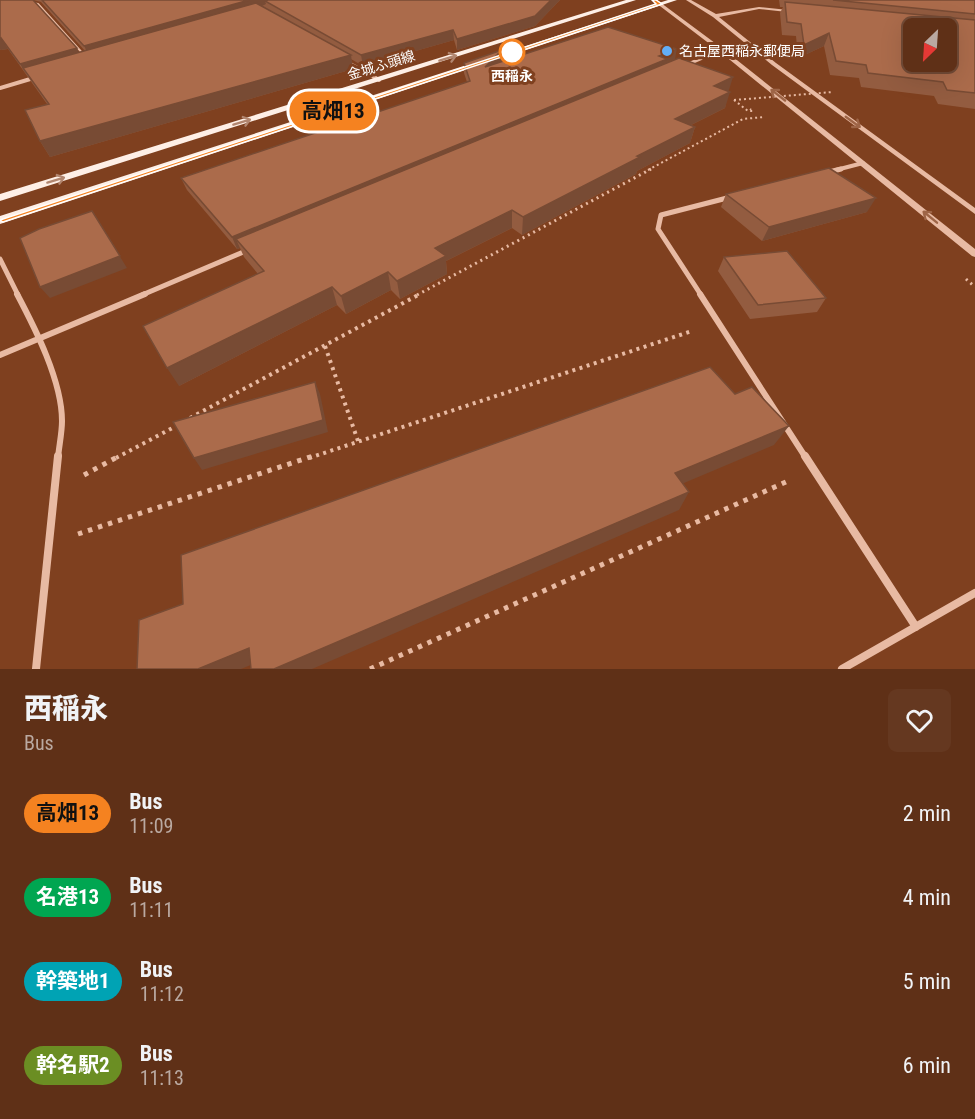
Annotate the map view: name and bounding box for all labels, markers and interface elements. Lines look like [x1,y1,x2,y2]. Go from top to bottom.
north arrow [903,18,957,72]
map controls [903,18,957,72]
marker: 西稲永 [499,39,525,65]
place label: 名古屋西稲永郵便局 [679,43,805,59]
marker: 名古屋西稲永郵便局 [660,44,674,58]
street label: 金城ふ頭線 [345,47,417,83]
one-way arrow [438,52,457,63]
place label: 西稲永 [491,68,533,84]
one-way arrow [770,89,786,102]
line badge: 高畑13 [291,92,375,130]
text: 高畑13 [301,99,365,123]
one-way arrow [232,116,251,127]
one-way arrow [844,116,860,128]
one-way arrow [46,174,65,185]
one-way arrow [922,211,938,224]
button: heart [888,689,951,752]
text: 西稲永 [24,692,108,725]
text: Bus [24,731,54,755]
text: Bus [129,789,162,814]
text: 高畑13 [36,801,99,825]
text: 2 min [903,801,951,826]
text: 11:09 [129,814,173,838]
text: Bus [129,873,162,898]
text: 名港13 [36,885,99,909]
text: 4 min [903,885,951,910]
text: 11:11 [129,898,173,922]
text: Bus [140,957,173,982]
text: 幹築地1 [36,969,110,993]
text: 5 min [903,969,951,994]
text: 11:12 [140,982,184,1006]
text: Bus [140,1041,173,1066]
text: 幹名駅2 [36,1053,110,1077]
text: 6 min [903,1053,951,1078]
text: 11:13 [140,1066,184,1090]

